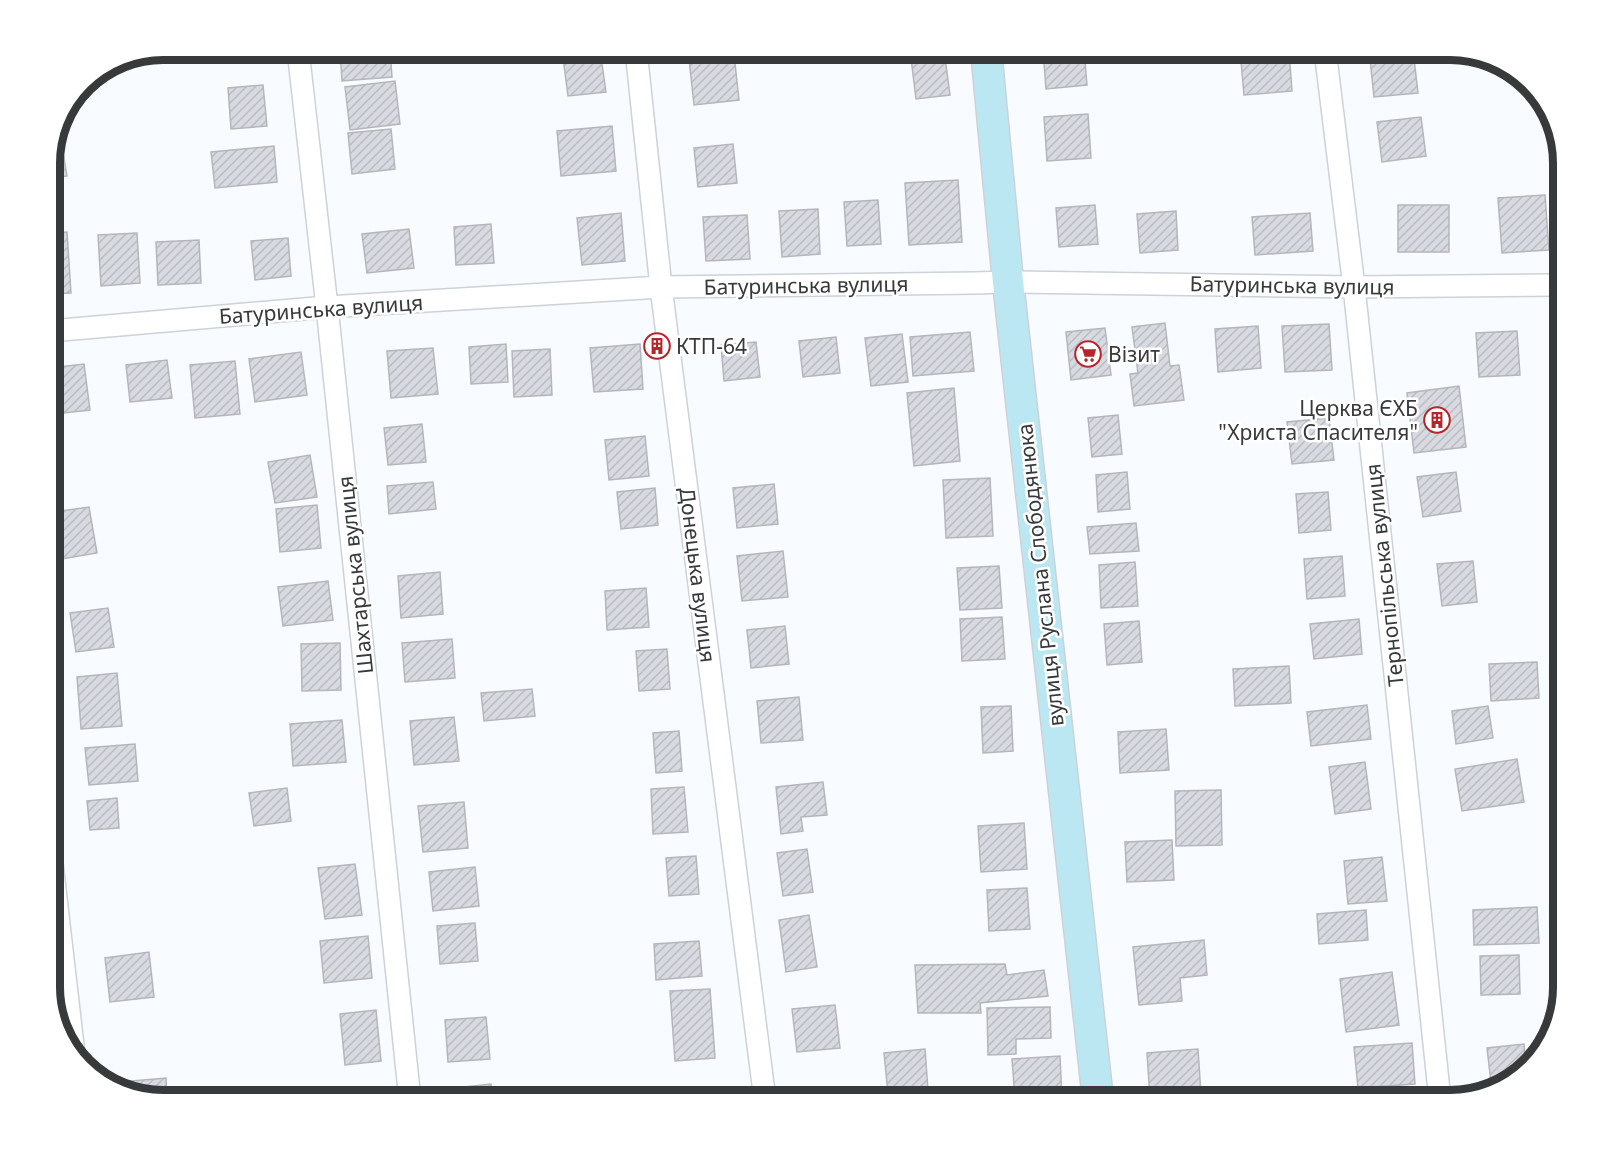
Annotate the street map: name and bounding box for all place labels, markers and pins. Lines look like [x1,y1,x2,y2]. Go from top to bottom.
building icon: КТП-64 [642,331,672,361]
place label: КТП-64 [676,332,747,360]
supermarket icon: Візит [1073,339,1103,369]
place label: Візит [1108,340,1160,368]
place label: Церква ЄХБ "Христа Спасителя" [1218,394,1418,446]
building icon: Церква ЄХБ "Христа Спасителя" [1422,405,1452,435]

